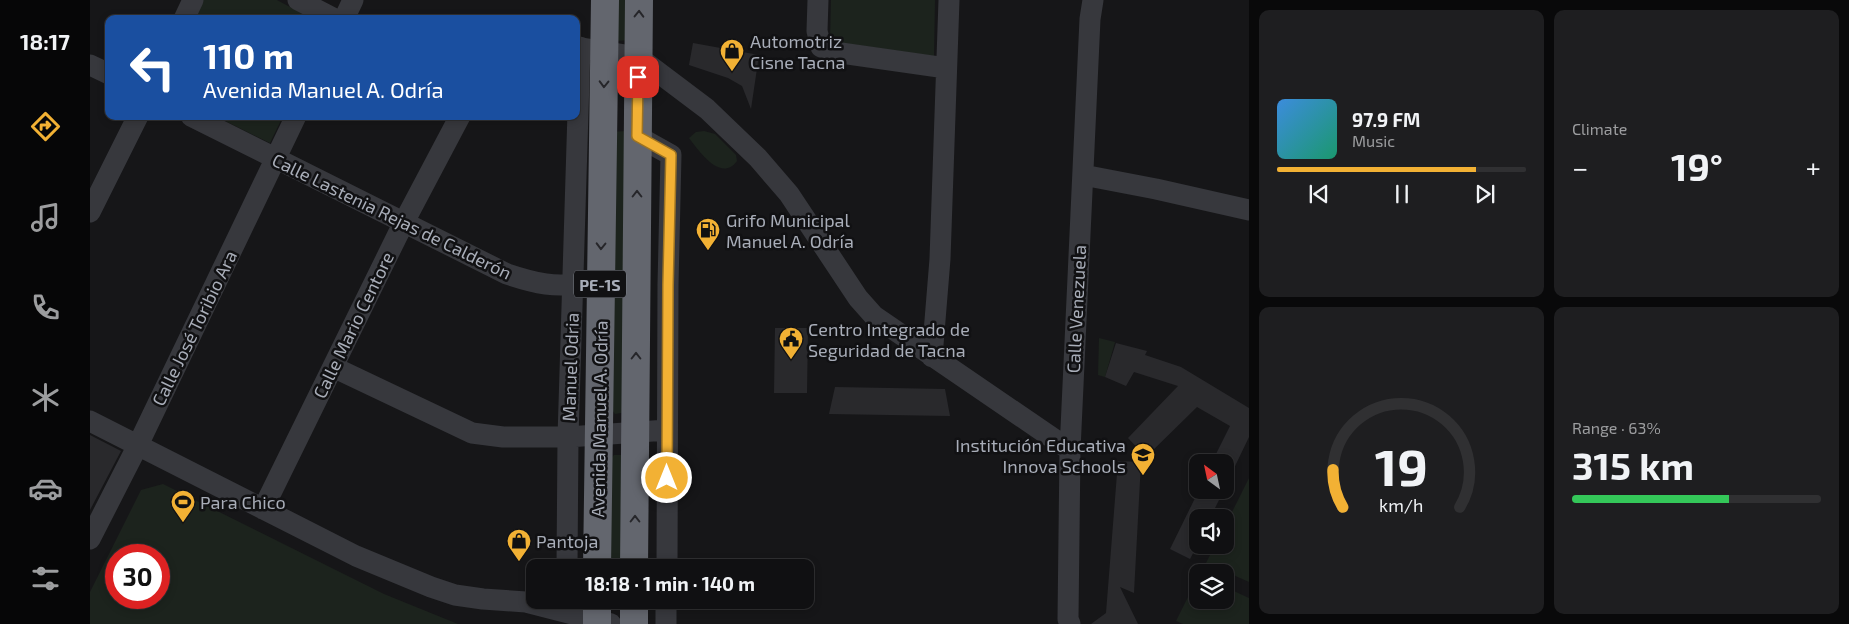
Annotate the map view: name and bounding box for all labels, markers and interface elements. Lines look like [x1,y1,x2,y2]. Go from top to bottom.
one-way arrow [634,10,644,18]
text: 18:17 [20,28,70,54]
place label: Automotriz Cisne Tacna [750,30,845,73]
text: 110 m [203,34,294,76]
icon: left [120,35,185,100]
shop icon: Automotriz Cisne Tacna [719,38,745,72]
pin [617,56,659,98]
icon: arrive [624,63,652,91]
text: Avenida Manuel A. Odría [203,76,444,102]
one-way arrow [599,80,609,88]
text: 97.9 FM [1352,108,1420,131]
icon: directions [28,109,63,144]
text: Climate [1572,119,1627,138]
text: Music [1352,131,1395,150]
text: 19° [1671,143,1723,189]
street label: Calle Lastenia Rejas de Calderón [269,148,515,284]
text: − [1572,150,1588,184]
text: + [1806,150,1821,184]
icon: previous [1305,180,1333,208]
icon: pause [1388,180,1416,208]
icon: next [1471,180,1499,208]
one-way arrow [632,190,642,198]
icon: music [28,200,63,235]
place label: Grifo Municipal Manuel A. Odría [726,209,854,252]
fuel station icon: Grifo Municipal Manuel A. Odría [695,217,721,251]
one-way arrow [596,242,606,250]
street label: Calle Venezuela [1062,244,1090,374]
street label: Calle José Toribio Ara [147,247,241,409]
street label: Calle Mario Centore [308,248,398,402]
road number: PE-1S [574,270,626,298]
icon: phone [28,290,63,325]
street label: Manuel Odria [557,312,583,422]
place label: Centro Integrado de Seguridad de Tacna [808,318,970,361]
street label: Avenida Manuel A. Odría [586,320,612,518]
public building icon: Centro Integrado de Seguridad de Tacna [778,326,804,360]
one-way arrow [631,352,641,360]
icon: climate [28,380,63,415]
text: Range · 63% [1572,418,1661,437]
place label: Institución Educativa Innova Schools [955,434,1126,477]
text: 19 [1375,434,1428,496]
school or university icon: Institución Educativa Innova Schools [1130,442,1156,476]
text: 315 km [1572,442,1694,488]
position arrow [640,451,692,503]
north arrow [1189,454,1234,499]
map controls [1189,454,1234,609]
icon: car [28,471,63,506]
sports icon: Para Chico [170,489,196,523]
place label: Para Chico [200,491,286,513]
text: km/h [1379,494,1424,516]
button: sound [1189,509,1234,554]
one-way arrow [629,515,640,523]
shop icon: Pantoja [506,528,532,562]
place label: Pantoja [536,530,598,552]
speed limit sign: 30 [105,544,170,609]
icon: filters [28,561,63,596]
button: layers [1189,564,1234,609]
text: 18:18 · 1 min · 140 m [585,572,755,595]

